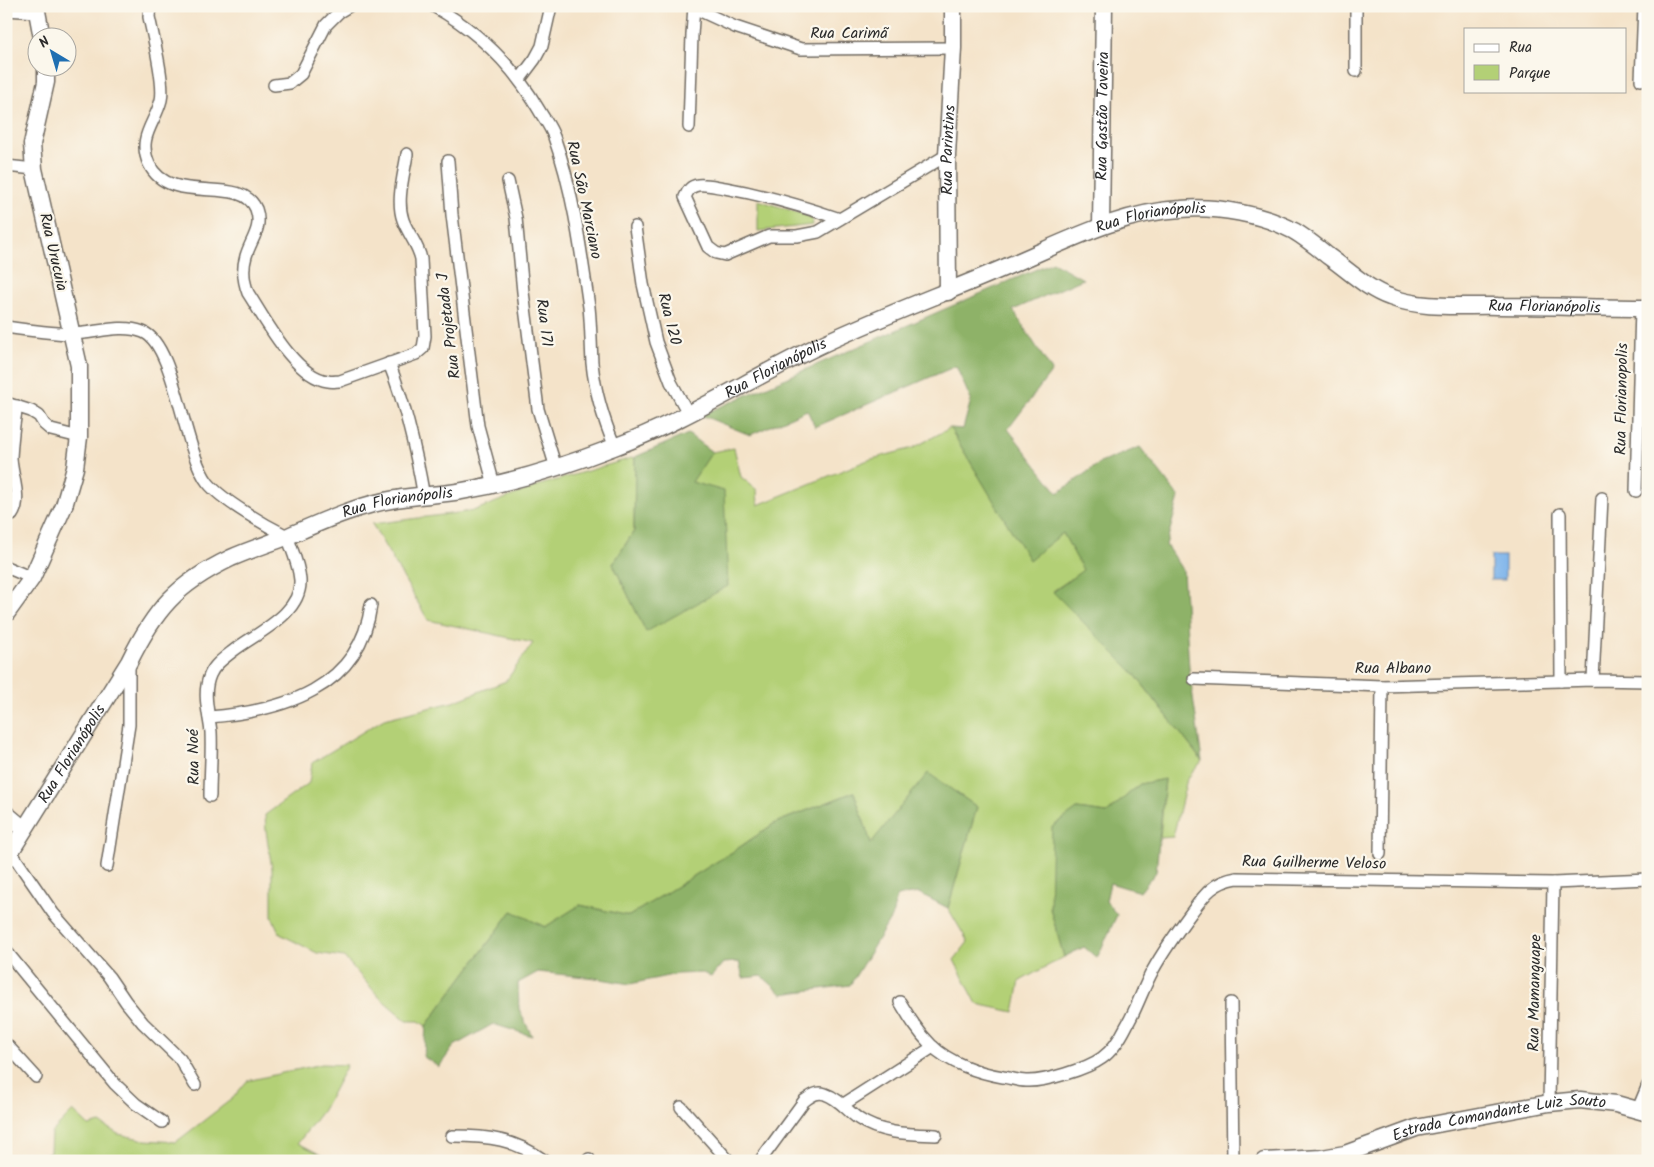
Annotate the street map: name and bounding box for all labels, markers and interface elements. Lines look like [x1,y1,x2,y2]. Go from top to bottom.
street label: Rua Carimã [810,21,889,46]
north arrow [28,28,78,78]
legend [1464,28,1626,92]
text: N [34,31,55,54]
text: Rua [1509,36,1532,60]
street label: Rua Gastão Taveira [1089,51,1116,181]
text: Parque [1509,62,1550,86]
street label: Rua Parintins [934,104,962,195]
street label: Rua São Marciano [559,139,609,261]
street label: Rua Florianópolis [1092,196,1206,240]
street label: Rua Urucuia [32,210,74,294]
street label: Rua Projetada J [430,271,468,380]
street label: Rua 120 [650,290,688,348]
street label: Rua Florianópolis [1488,293,1601,320]
street label: Rua 171 [529,297,559,349]
street label: Rua Florianópolis [720,331,831,405]
street label: Rua Florianopolis [1609,342,1635,455]
street label: Rua Florianópolis [339,480,454,525]
street label: Rua Albano [1355,656,1431,681]
street label: Rua Florianópolis [31,699,112,808]
street label: Rua Noé [181,728,207,785]
street label: Rua Guilherme Veloso [1242,849,1386,877]
street label: Rua Mamanguape [1521,934,1549,1052]
street label: Estrada Comandante Luiz Souto [1389,1087,1607,1148]

